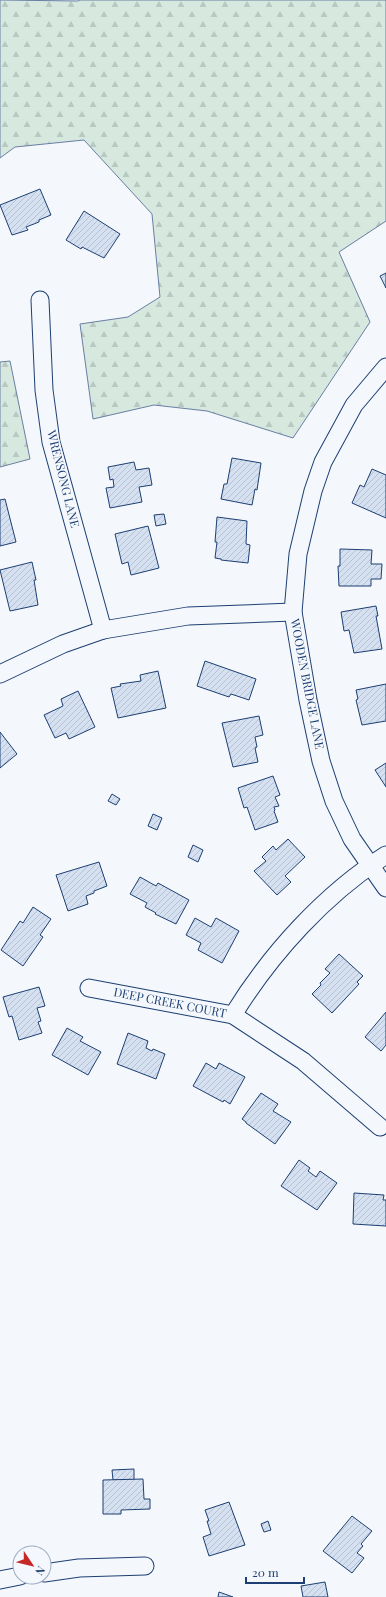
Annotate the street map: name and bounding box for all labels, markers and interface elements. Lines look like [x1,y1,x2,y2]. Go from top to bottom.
street label: WRENSONG LANE [44,427,84,529]
street label: WOODEN BRIDGE LANE [287,616,328,750]
street label: DEEP CREEK COURT [112,983,229,1021]
north arrow [12,1545,52,1585]
scale bar [246,1559,304,1585]
text: N [32,1563,49,1579]
text: 20 m [252,1564,279,1580]

